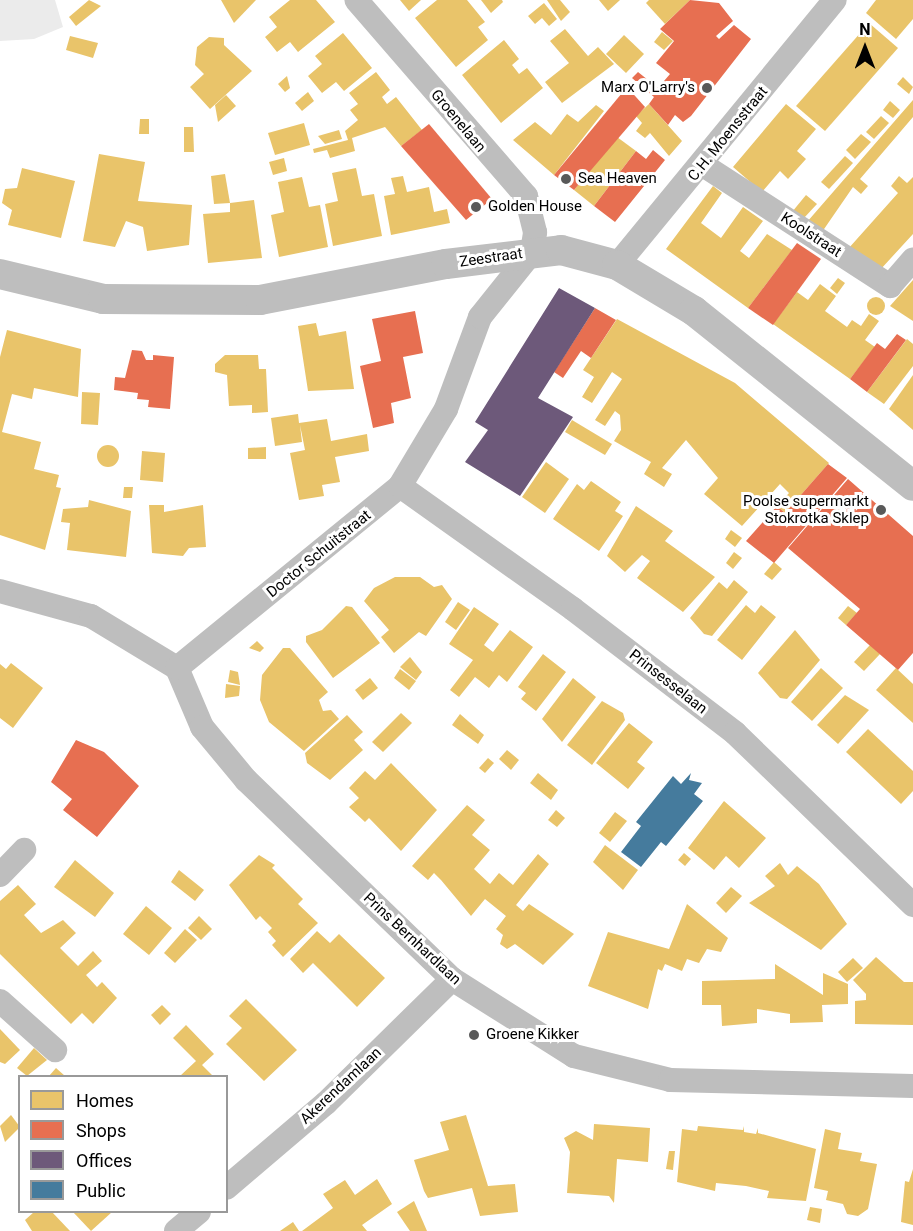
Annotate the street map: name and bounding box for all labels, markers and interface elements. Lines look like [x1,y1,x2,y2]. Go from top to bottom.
north arrow [835,18,895,78]
text: N [859,20,871,39]
place label: Marx O'Larry's [601,79,695,97]
marker: Marx O'Larry's [700,81,714,95]
street label: C.H. Moensstraat [684,83,772,185]
street label: Groenelaan [427,86,489,156]
place label: Sea Heaven [578,170,657,188]
marker: Sea Heaven [559,172,573,186]
place label: Golden House [488,198,582,216]
marker: Golden House [469,200,483,214]
street label: Koolstraat [777,209,845,261]
street label: Zeestraat [458,245,524,271]
place label: Poolse supermarkt Stokrotka Sklep [743,492,869,527]
marker: Poolse supermarkt Stokrotka Sklep [874,503,888,517]
street label: Doctor Schuitstraat [263,506,375,602]
street label: Prinsesselaan [625,646,711,718]
street label: Prins Bernhardlaan [360,889,464,989]
place label: Groene Kikker [486,1026,579,1044]
marker: Groene Kikker [467,1028,481,1042]
street label: Akerendamlaan [297,1044,385,1128]
legend [18,1075,228,1213]
text: Homes [76,1090,134,1111]
text: Shops [76,1120,126,1141]
text: Offices [76,1150,132,1171]
text: Public [76,1180,126,1201]

